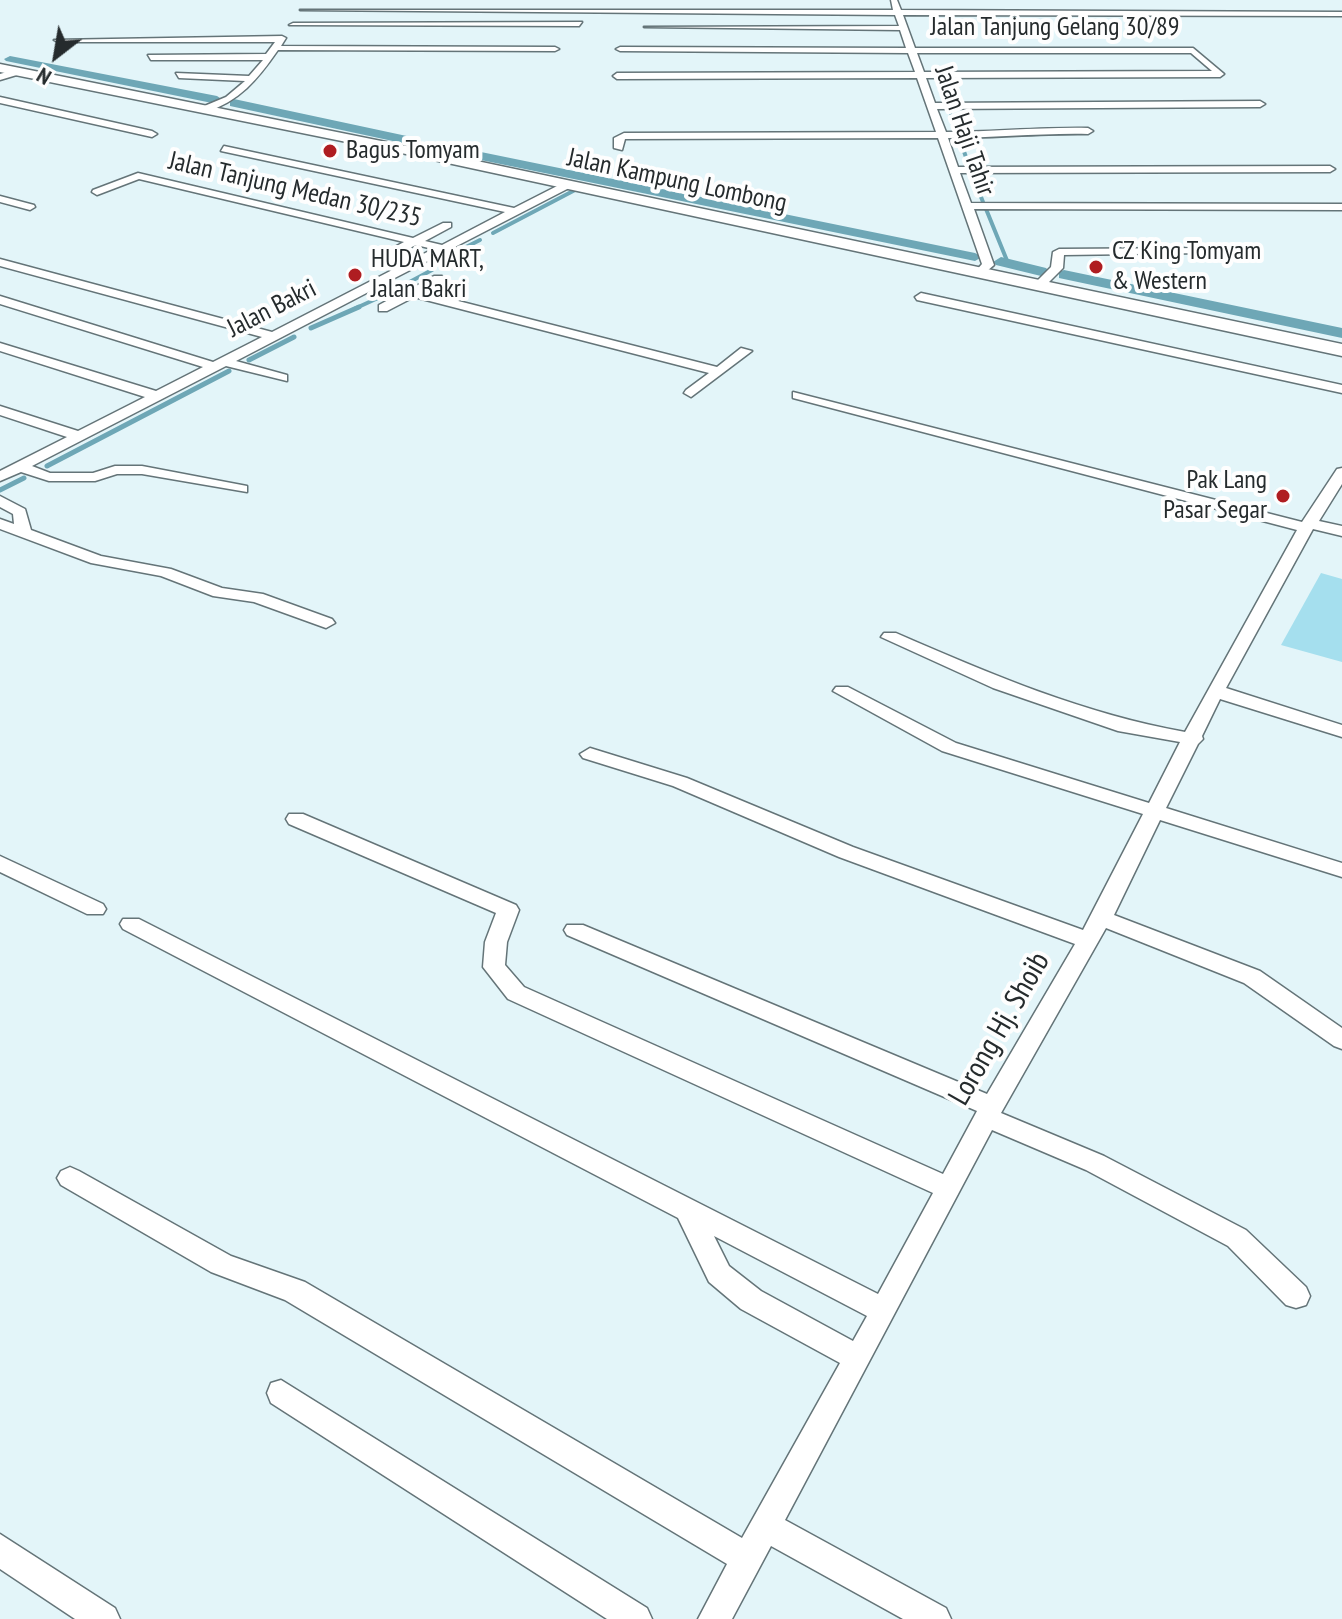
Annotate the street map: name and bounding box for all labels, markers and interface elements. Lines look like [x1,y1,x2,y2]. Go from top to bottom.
street label: Jalan Tanjung Gelang 30/89 [931,12,1179,44]
north arrow [16,16,96,96]
text: N [31,62,56,92]
street label: Jalan Haji Tahir [927,62,1001,200]
place label: Bagus Tomyam [346,135,480,167]
marker: Bagus Tomyam [321,142,339,160]
street label: Jalan Kampung Lombong [565,143,789,219]
street label: Jalan Tanjung Medan 30/235 [166,146,424,234]
place label: CZ King Tomyam & Western [1112,236,1261,298]
place label: HUDA MART, Jalan Bakri [371,244,484,306]
marker: CZ King Tomyam & Western [1087,258,1105,276]
marker: HUDA MART, Jalan Bakri [346,266,364,284]
street label: Jalan Bakri [222,273,322,345]
place label: Pak Lang Pasar Segar [1163,465,1267,526]
marker: Pak Lang Pasar Segar [1274,487,1292,505]
street label: Lorong Hj. Shoib [942,946,1058,1112]

